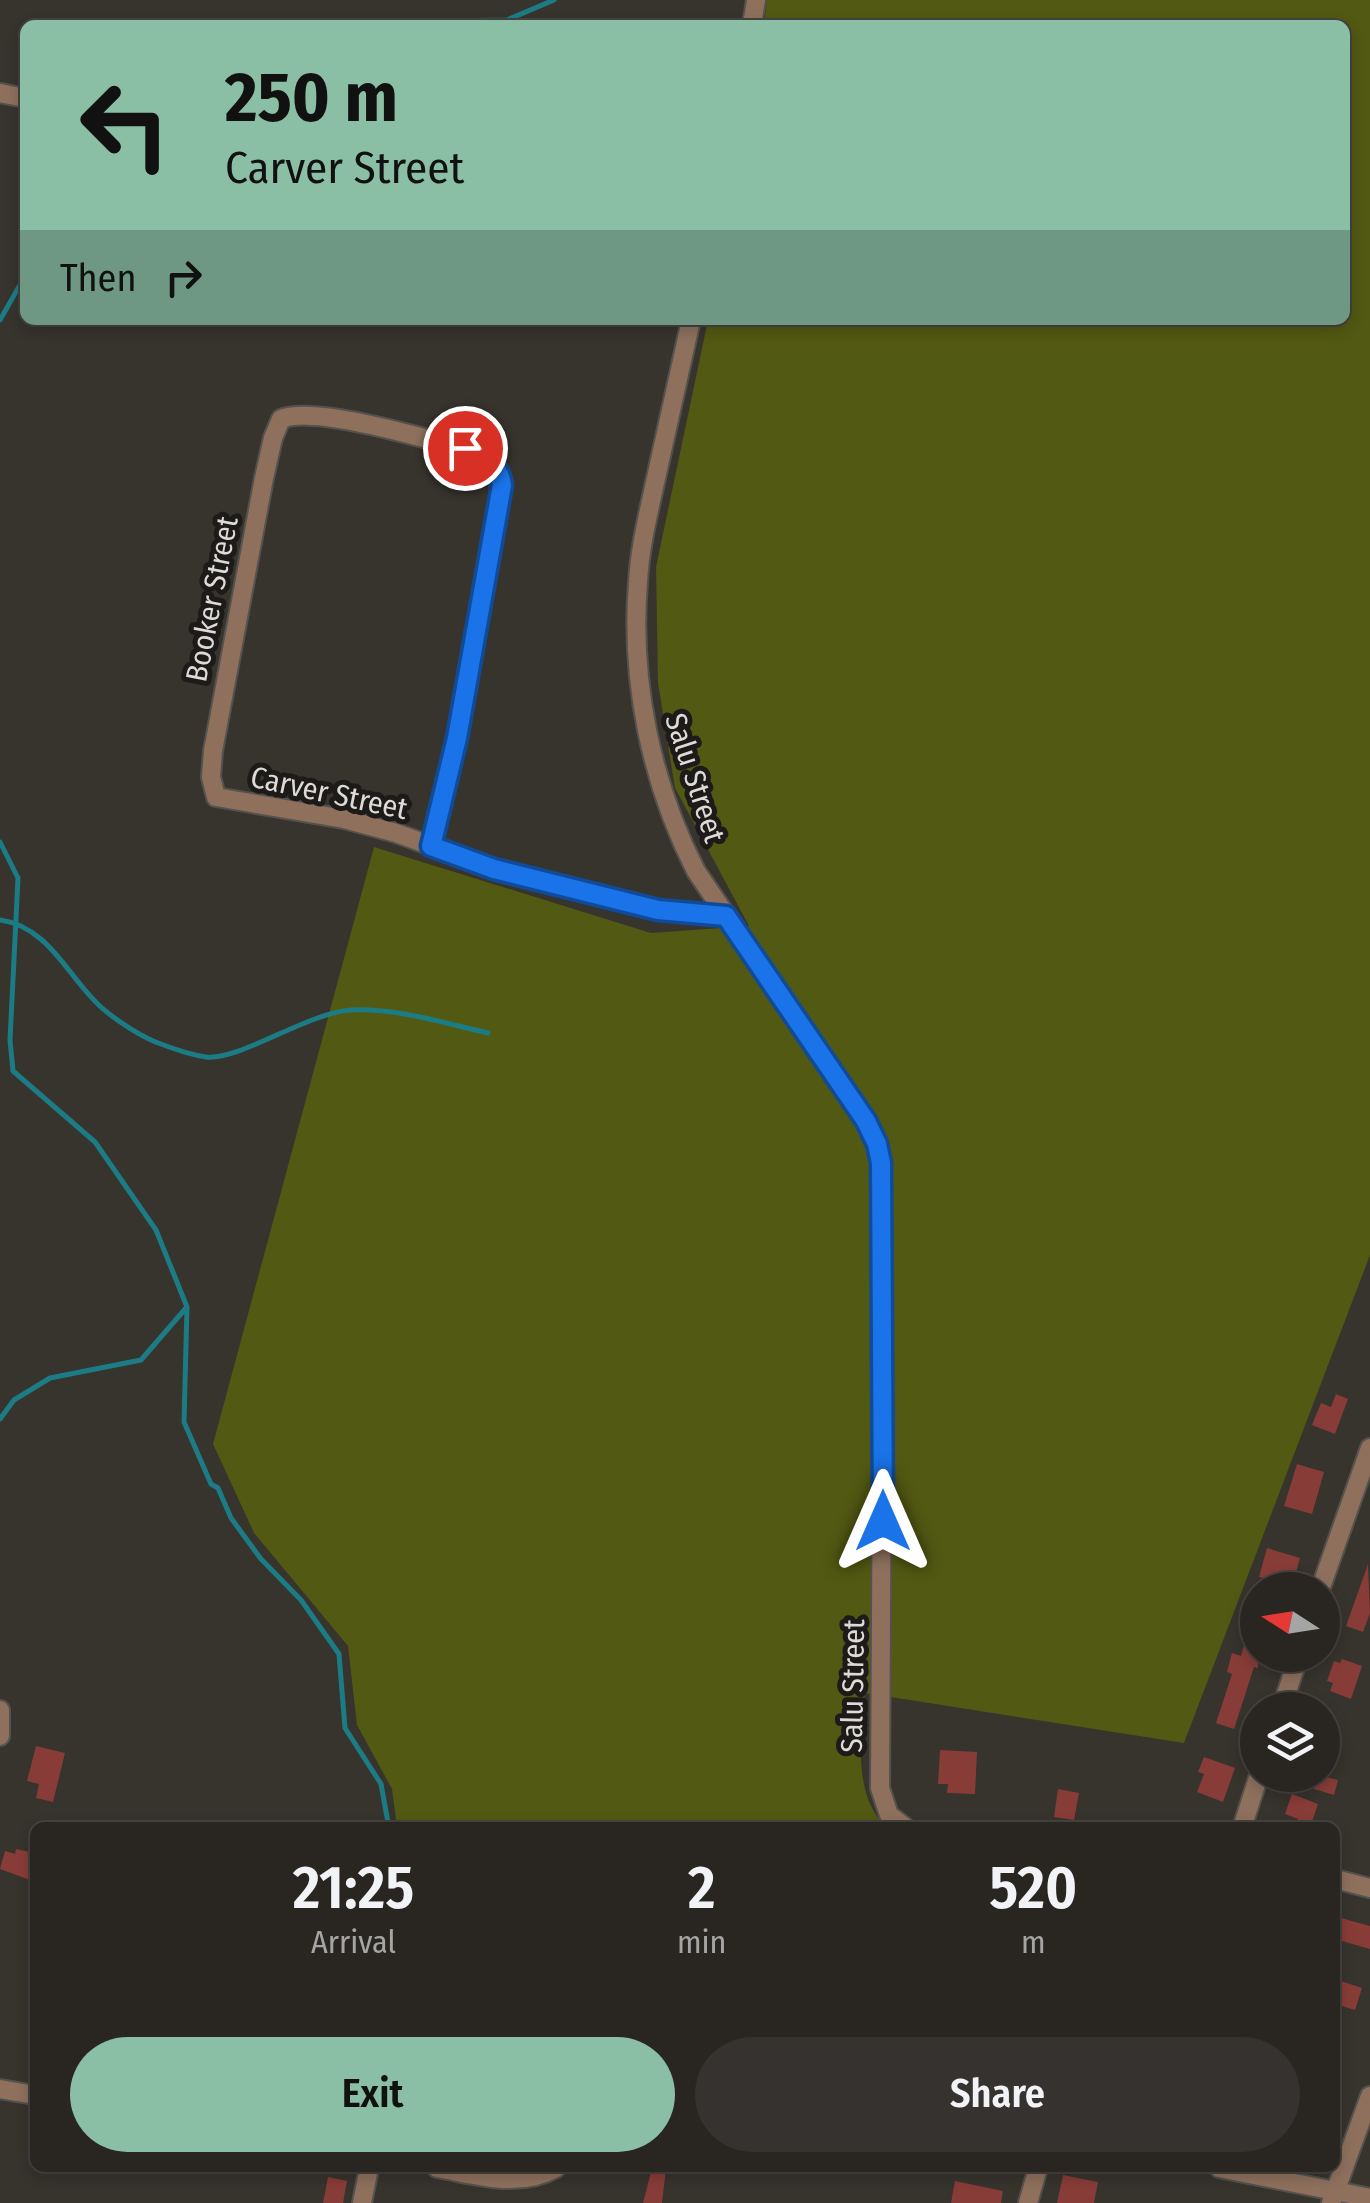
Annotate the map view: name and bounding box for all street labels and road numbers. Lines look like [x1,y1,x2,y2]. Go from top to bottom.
street label: Booker Street [178,513,246,685]
street label: Salu Street [657,709,733,847]
street label: Carver Street [247,759,411,827]
street label: Salu Street [834,1619,872,1753]

